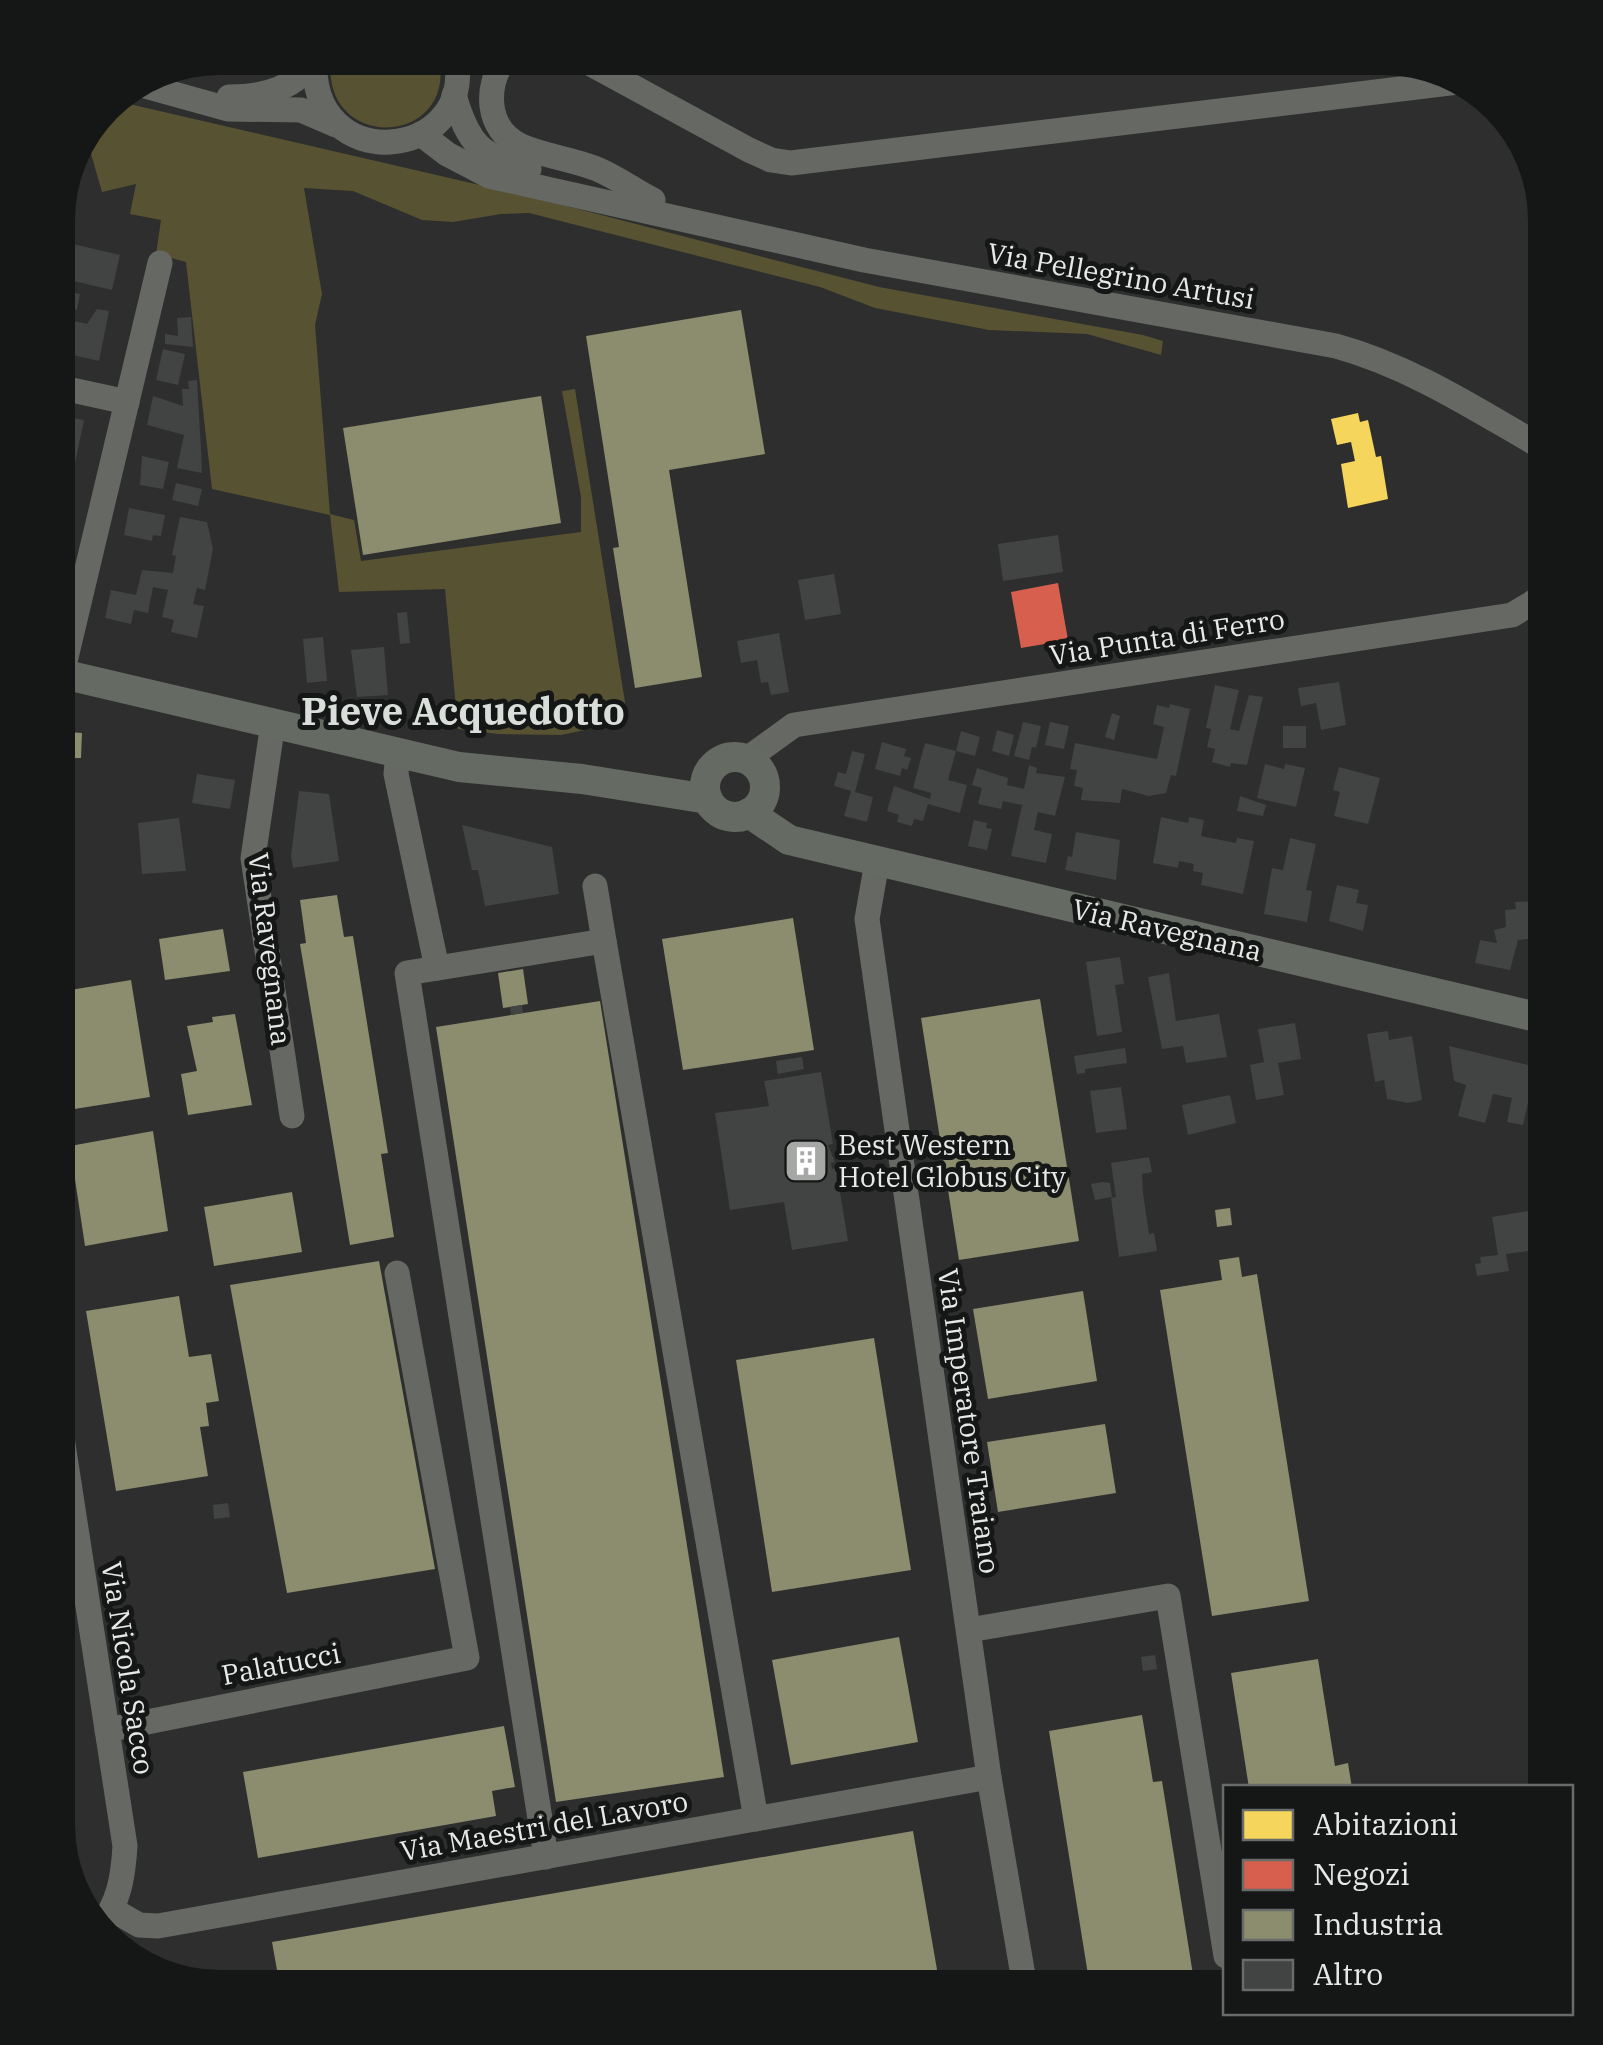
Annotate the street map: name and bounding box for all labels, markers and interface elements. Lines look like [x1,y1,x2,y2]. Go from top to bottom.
street label: Via Pellegrino Artusi [985,234,1258,317]
street label: Via Punta di Ferro [1047,600,1287,673]
district label: Pieve Acquedotto [301,686,625,735]
street label: Via Ravegnana [240,851,301,1047]
street label: Via Ravegnana [1069,890,1266,969]
place label: Best Western Hotel Globus City [838,1126,1066,1195]
building icon: Best Western Hotel Globus City [783,1138,829,1184]
street label: Via Imperatore Traiano [930,1266,1009,1576]
street label: Via Nicola Sacco [93,1559,164,1777]
street label: Palatucci [218,1634,344,1693]
street label: Via Maestri del Lavoro [397,1782,691,1869]
legend [1223,1785,1573,2015]
text: Abitazioni [1313,1804,1458,1843]
text: Negozi [1313,1854,1410,1893]
text: Industria [1313,1904,1444,1943]
text: Altro [1313,1954,1383,1993]

